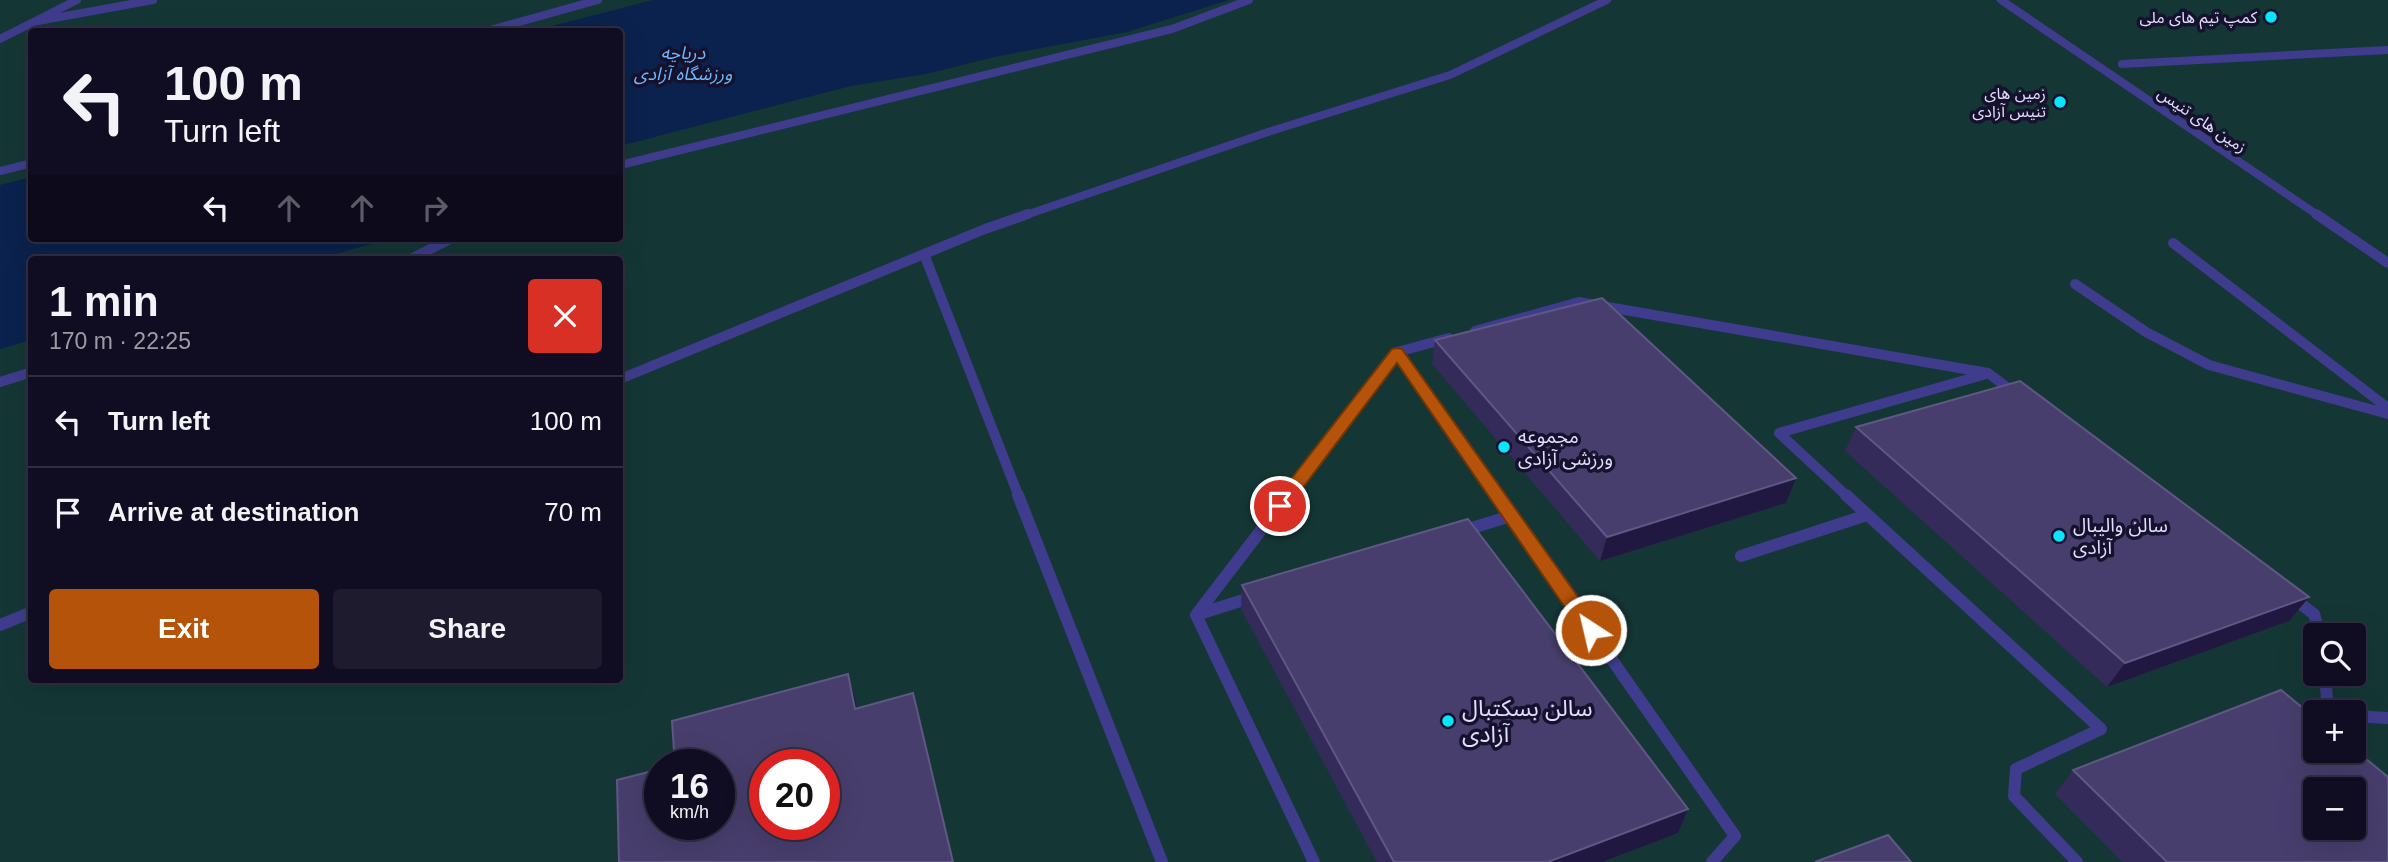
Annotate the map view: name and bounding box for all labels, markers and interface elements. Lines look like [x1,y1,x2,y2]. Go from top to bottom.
place label: کمپ تیم های ملی [2140,9,2257,30]
marker: کمپ تیم های ملی [2263,9,2279,25]
water label: دریاچه ورزشگاه آزادی [634,43,732,85]
icon: left [49,56,140,147]
text: 100 m [164,56,303,110]
street label: زمین های تنیس [2154,84,2249,157]
place label: زمین های تنیس آزادی [1972,85,2046,121]
marker: زمین های تنیس آزادی [2052,94,2068,110]
text: Turn left [164,113,280,149]
icon: left [197,189,235,227]
icon: ahead [270,189,308,227]
icon: ahead [343,189,381,227]
icon: right [416,189,454,227]
text: 1 min [49,278,159,325]
button: close [528,279,602,353]
text: 170 m · 22:25 [49,328,191,354]
icon: left [49,403,87,441]
text: Turn left [108,406,210,436]
text: 100 m [530,406,602,436]
place label: مجموعه ورزشی آزادی [1518,426,1613,470]
marker: مجموعه ورزشی آزادی [1496,439,1512,455]
pin [1250,476,1310,536]
icon: arrive [1261,487,1299,525]
icon: arrive [49,494,87,532]
text: Arrive at destination [108,497,359,527]
text: 70 m [544,497,602,527]
place label: سالن والیبال آزادی [2073,515,2168,559]
marker: سالن والیبال آزادی [2051,528,2067,544]
button: Exit [49,589,319,669]
button: Share [333,589,602,669]
position arrow [1554,593,1628,667]
map controls [2303,623,2366,840]
button: search [2303,623,2366,686]
place label: سالن بسکتبال آزادی [1462,695,1592,748]
button: + [2303,700,2366,763]
marker: سالن بسکتبال آزادی [1440,713,1456,729]
speed limit sign: 20 [749,749,840,840]
text: 16 [670,766,709,805]
button: − [2303,777,2366,840]
text: km/h [670,802,709,822]

